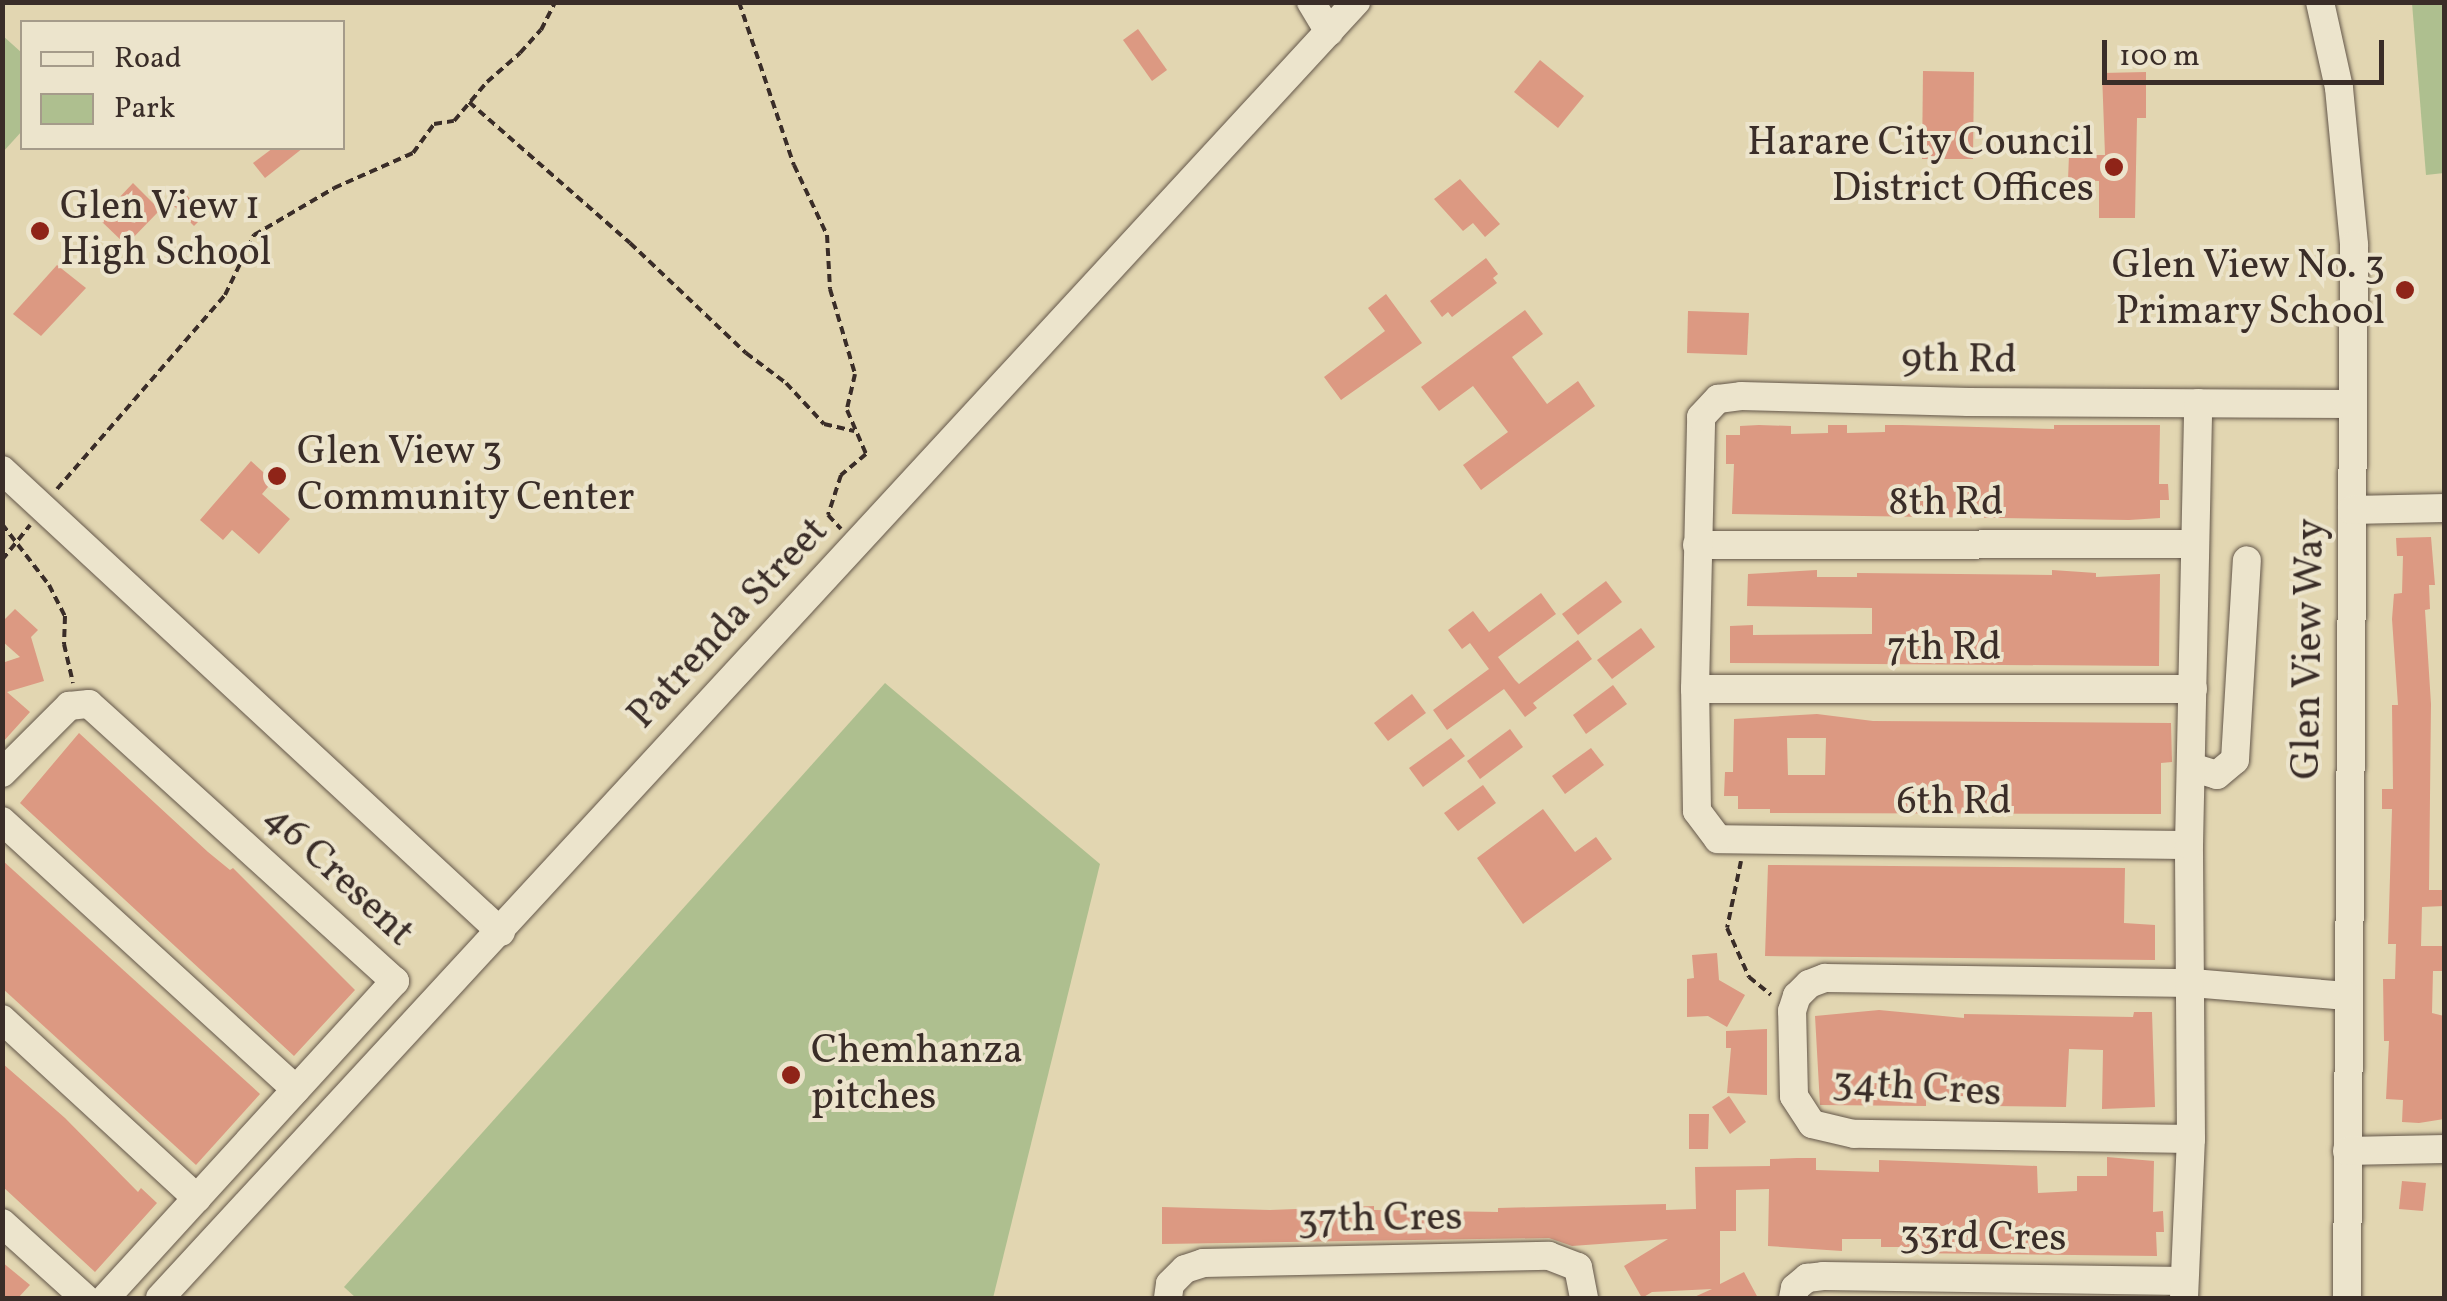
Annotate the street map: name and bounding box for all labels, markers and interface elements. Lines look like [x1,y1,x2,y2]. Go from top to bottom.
legend [20,20,345,150]
scale bar [2107,20,2390,82]
text: 100 m [2119,36,2200,78]
text: Road [114,38,182,80]
text: Park [114,88,175,130]
place label: Harare City Council District Offices [1746,120,2094,214]
marker: Harare City Council District Offices [2103,156,2125,178]
place label: Glen View 1 High School [60,184,271,278]
marker: Glen View 1 High School [29,220,51,242]
place label: Glen View No. 3 Primary School [2109,243,2385,337]
marker: Glen View No. 3 Primary School [2394,279,2416,301]
street label: 9th Rd [1901,336,2017,386]
place label: Glen View 3 Community Center [297,429,636,523]
marker: Glen View 3 Community Center [266,465,288,487]
street label: 8th Rd [1888,480,2004,528]
street label: Patrenda Street [619,508,839,740]
street label: Glen View Way [2284,516,2336,782]
street label: 7th Rd [1887,625,2001,673]
street label: 6th Rd [1896,779,2012,827]
street label: 46 Cresent [253,794,423,958]
place label: Chemhanza pitches [811,1028,1023,1122]
street label: 34th Cres [1831,1059,2003,1119]
marker: Chemhanza pitches [780,1064,802,1086]
street label: 37th Cres [1297,1195,1463,1245]
street label: 33rd Cres [1899,1213,2067,1263]

